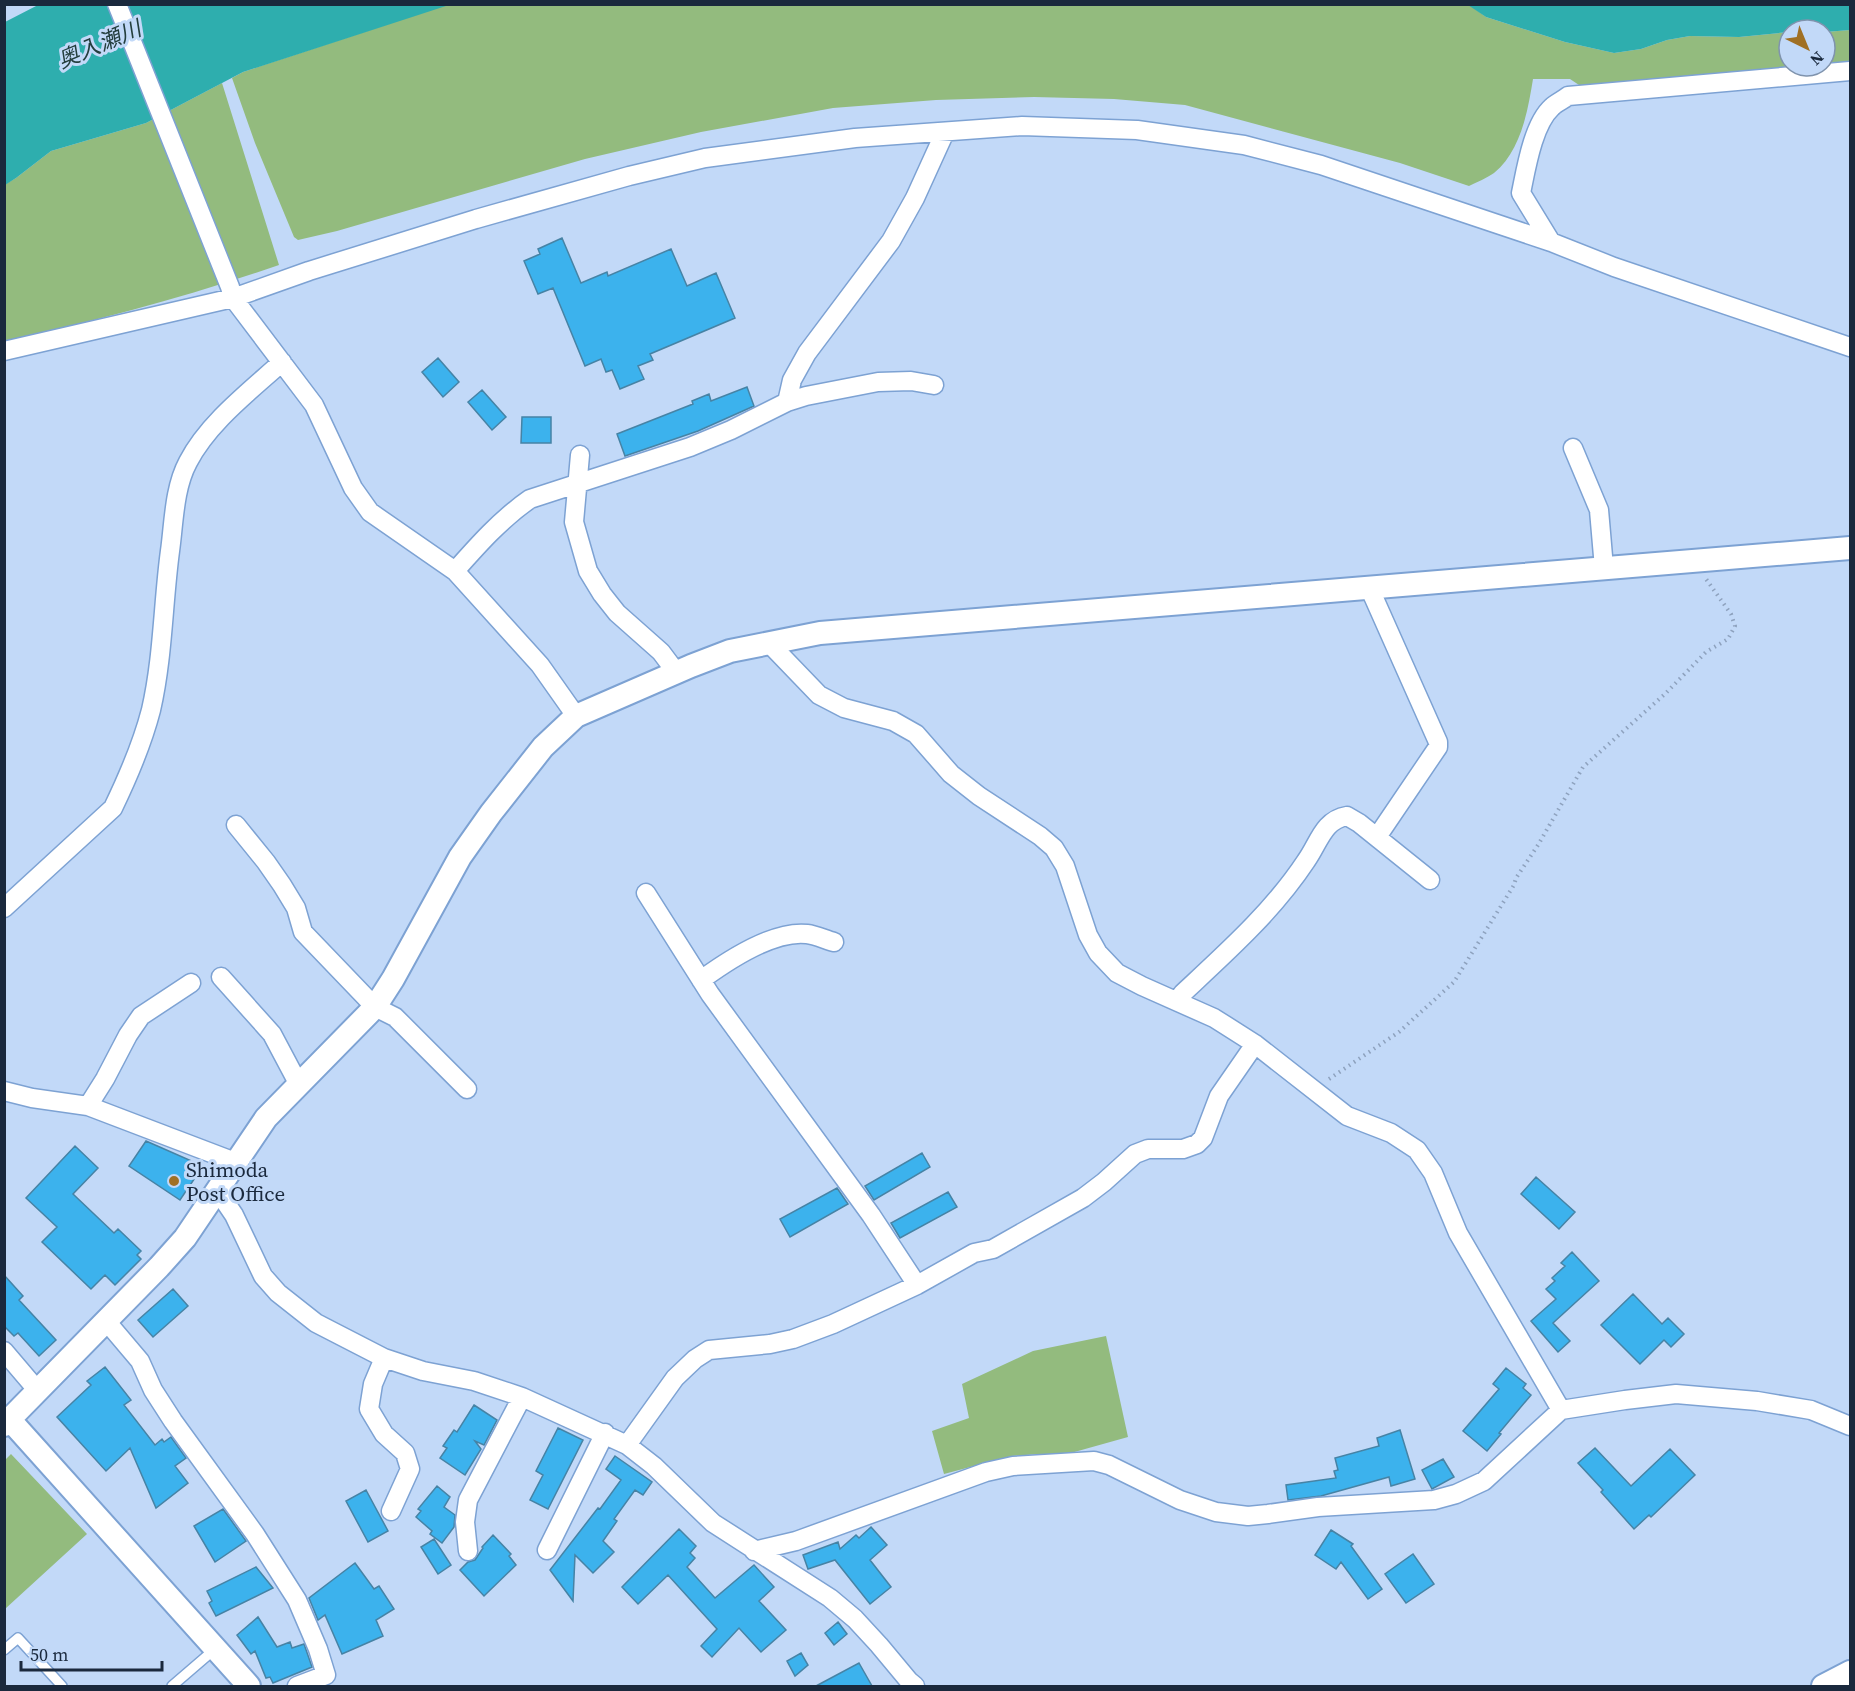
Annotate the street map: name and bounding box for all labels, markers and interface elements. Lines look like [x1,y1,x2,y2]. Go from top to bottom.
water label: 奥入瀬川 [53,12,147,75]
north arrow [1777,18,1837,78]
text: N [1805,47,1829,71]
place label: Shimoda Post Office [186,1155,285,1208]
marker: Shimoda Post Office [167,1174,181,1188]
scale bar [21,1634,162,1672]
text: 50 m [30,1642,68,1667]

